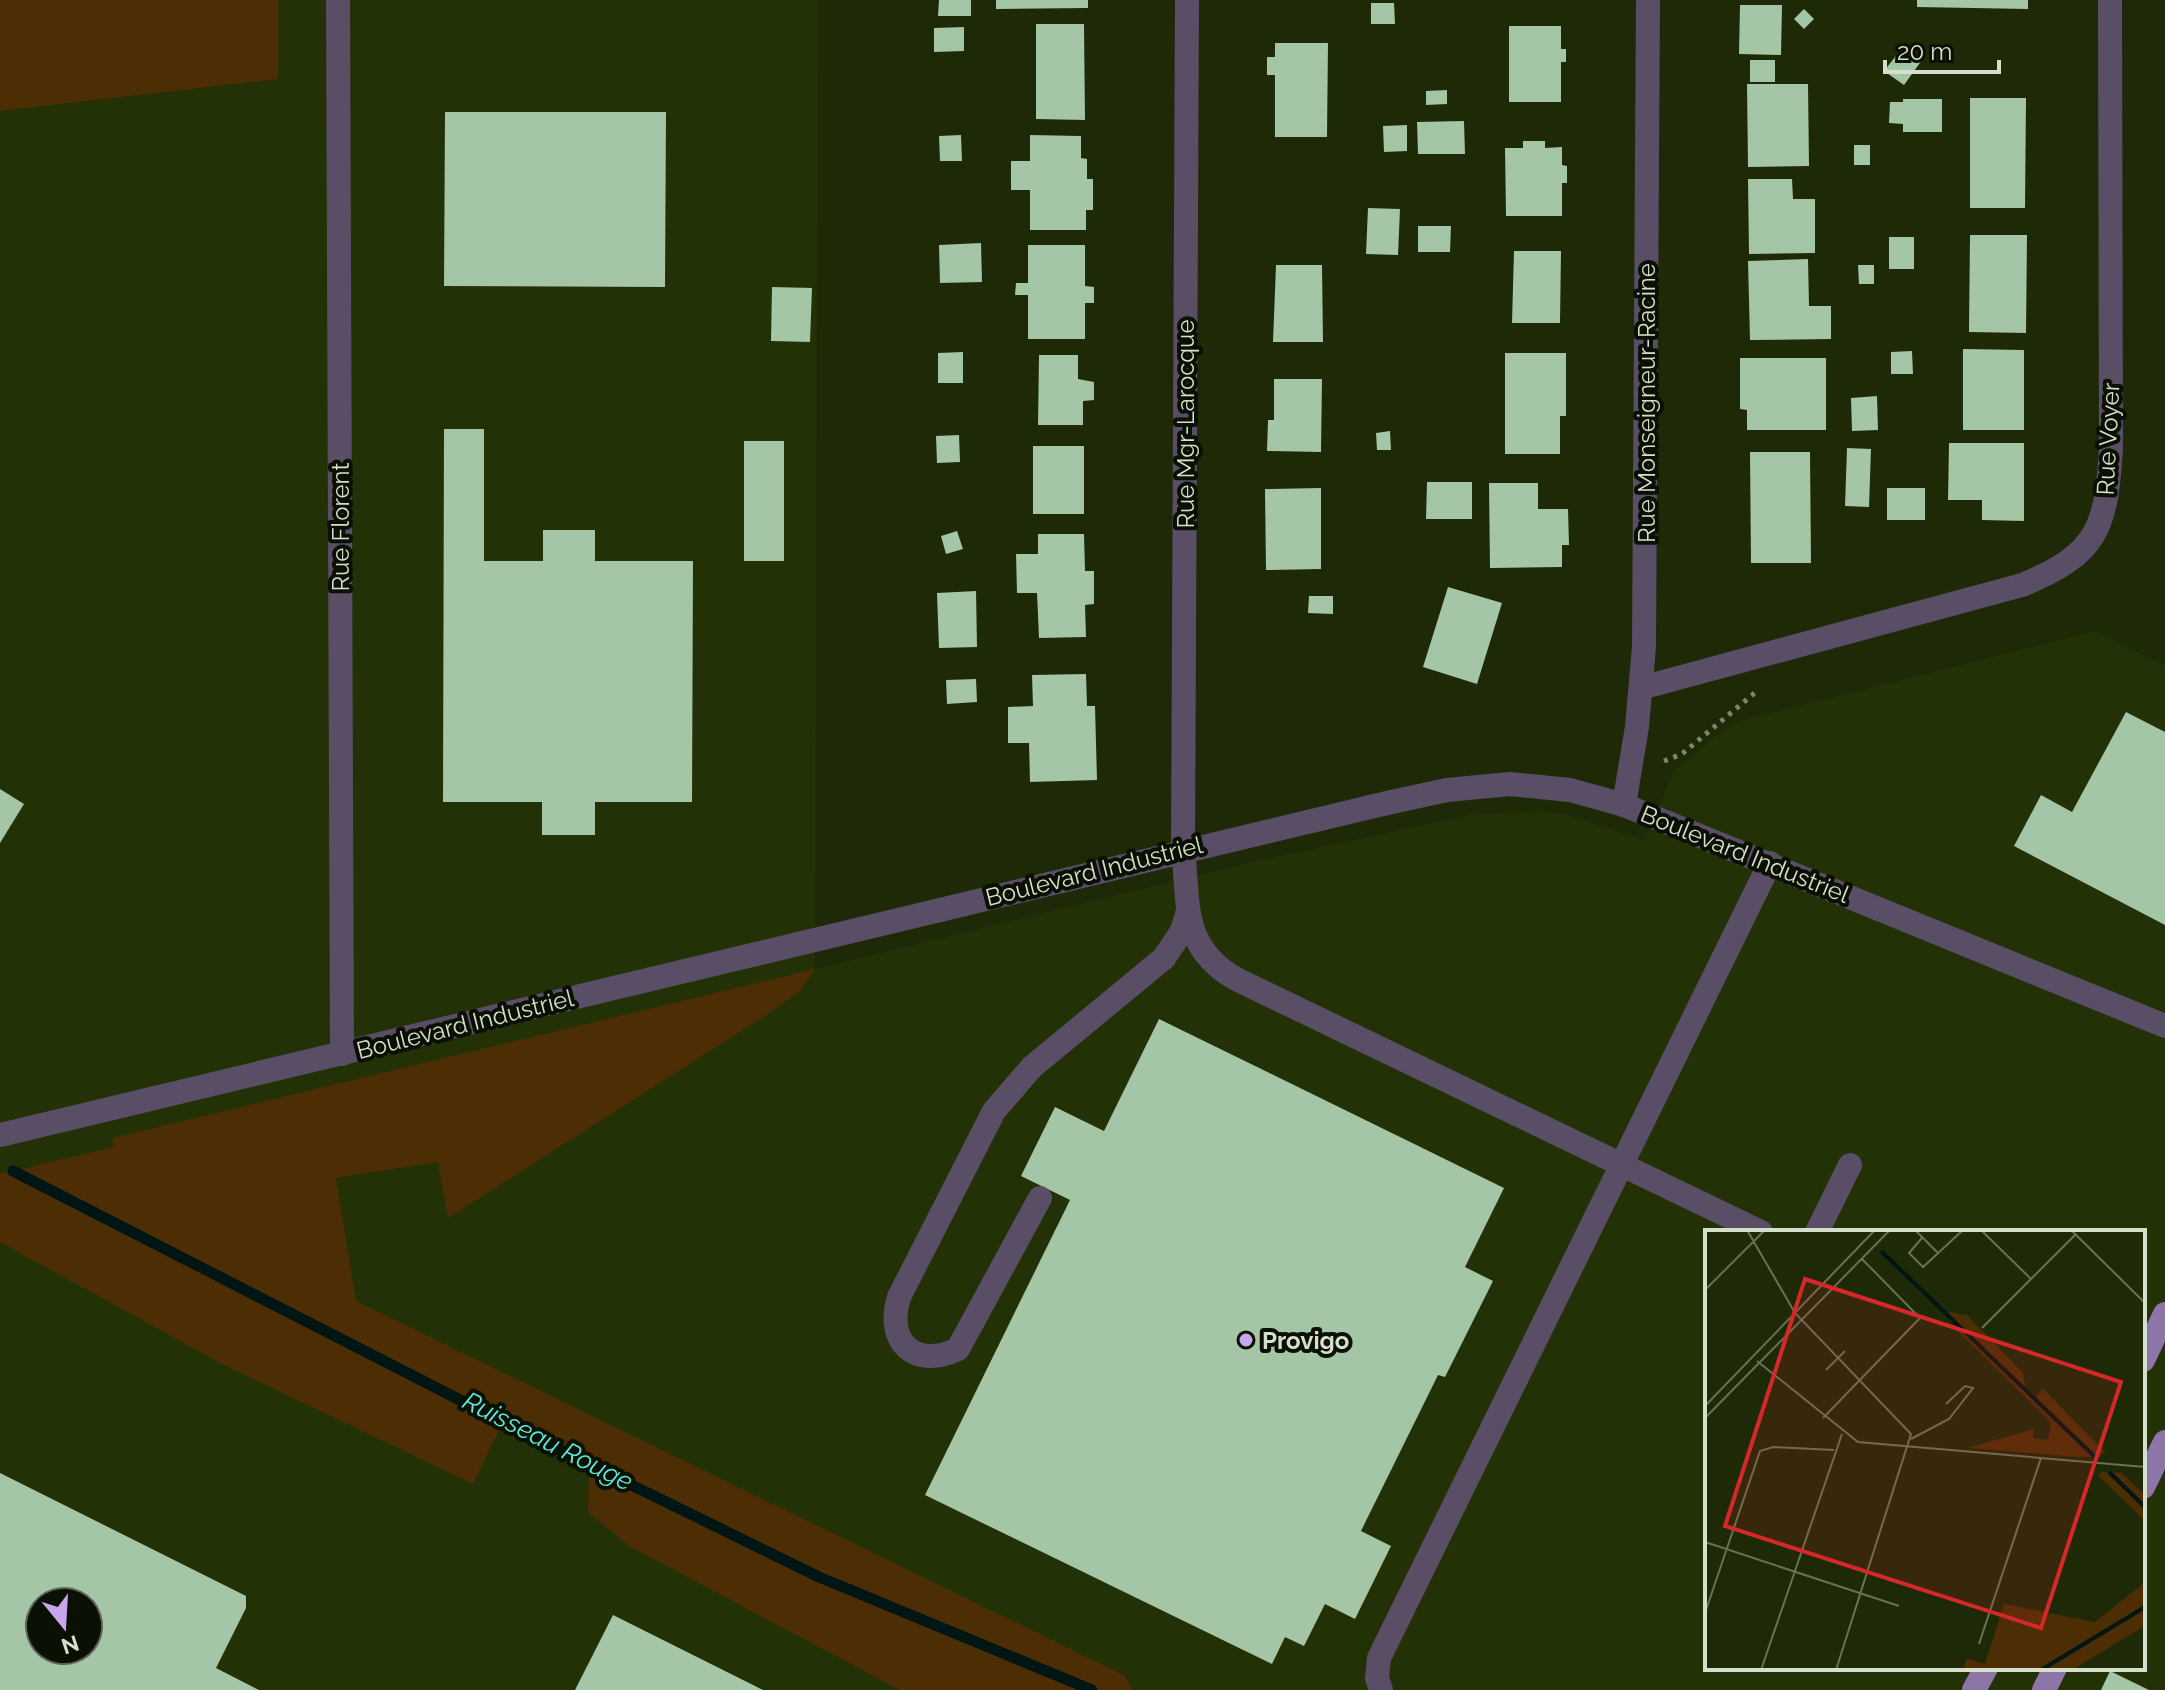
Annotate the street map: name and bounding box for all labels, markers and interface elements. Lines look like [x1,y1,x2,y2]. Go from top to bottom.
scale bar [1885,24,1999,74]
text: 20 m [1897,37,1952,66]
street label: Rue Monseigneur-Racine [1632,263,1661,543]
street label: Rue Mgr-Larocque [1171,320,1200,528]
street label: Rue Voyer [2091,381,2125,496]
street label: Rue Florent [326,463,355,591]
street label: Boulevard Industriel [1636,799,1854,909]
street label: Boulevard Industriel [983,830,1206,912]
street label: Boulevard Industriel [354,983,577,1065]
inset map [1705,1230,2145,1670]
place label: Provigo [1262,1326,1349,1355]
marker: Provigo [1237,1331,1255,1349]
water label: Ruisseau Rouge [458,1385,638,1497]
north arrow [24,1586,104,1666]
text: N [58,1630,82,1660]

